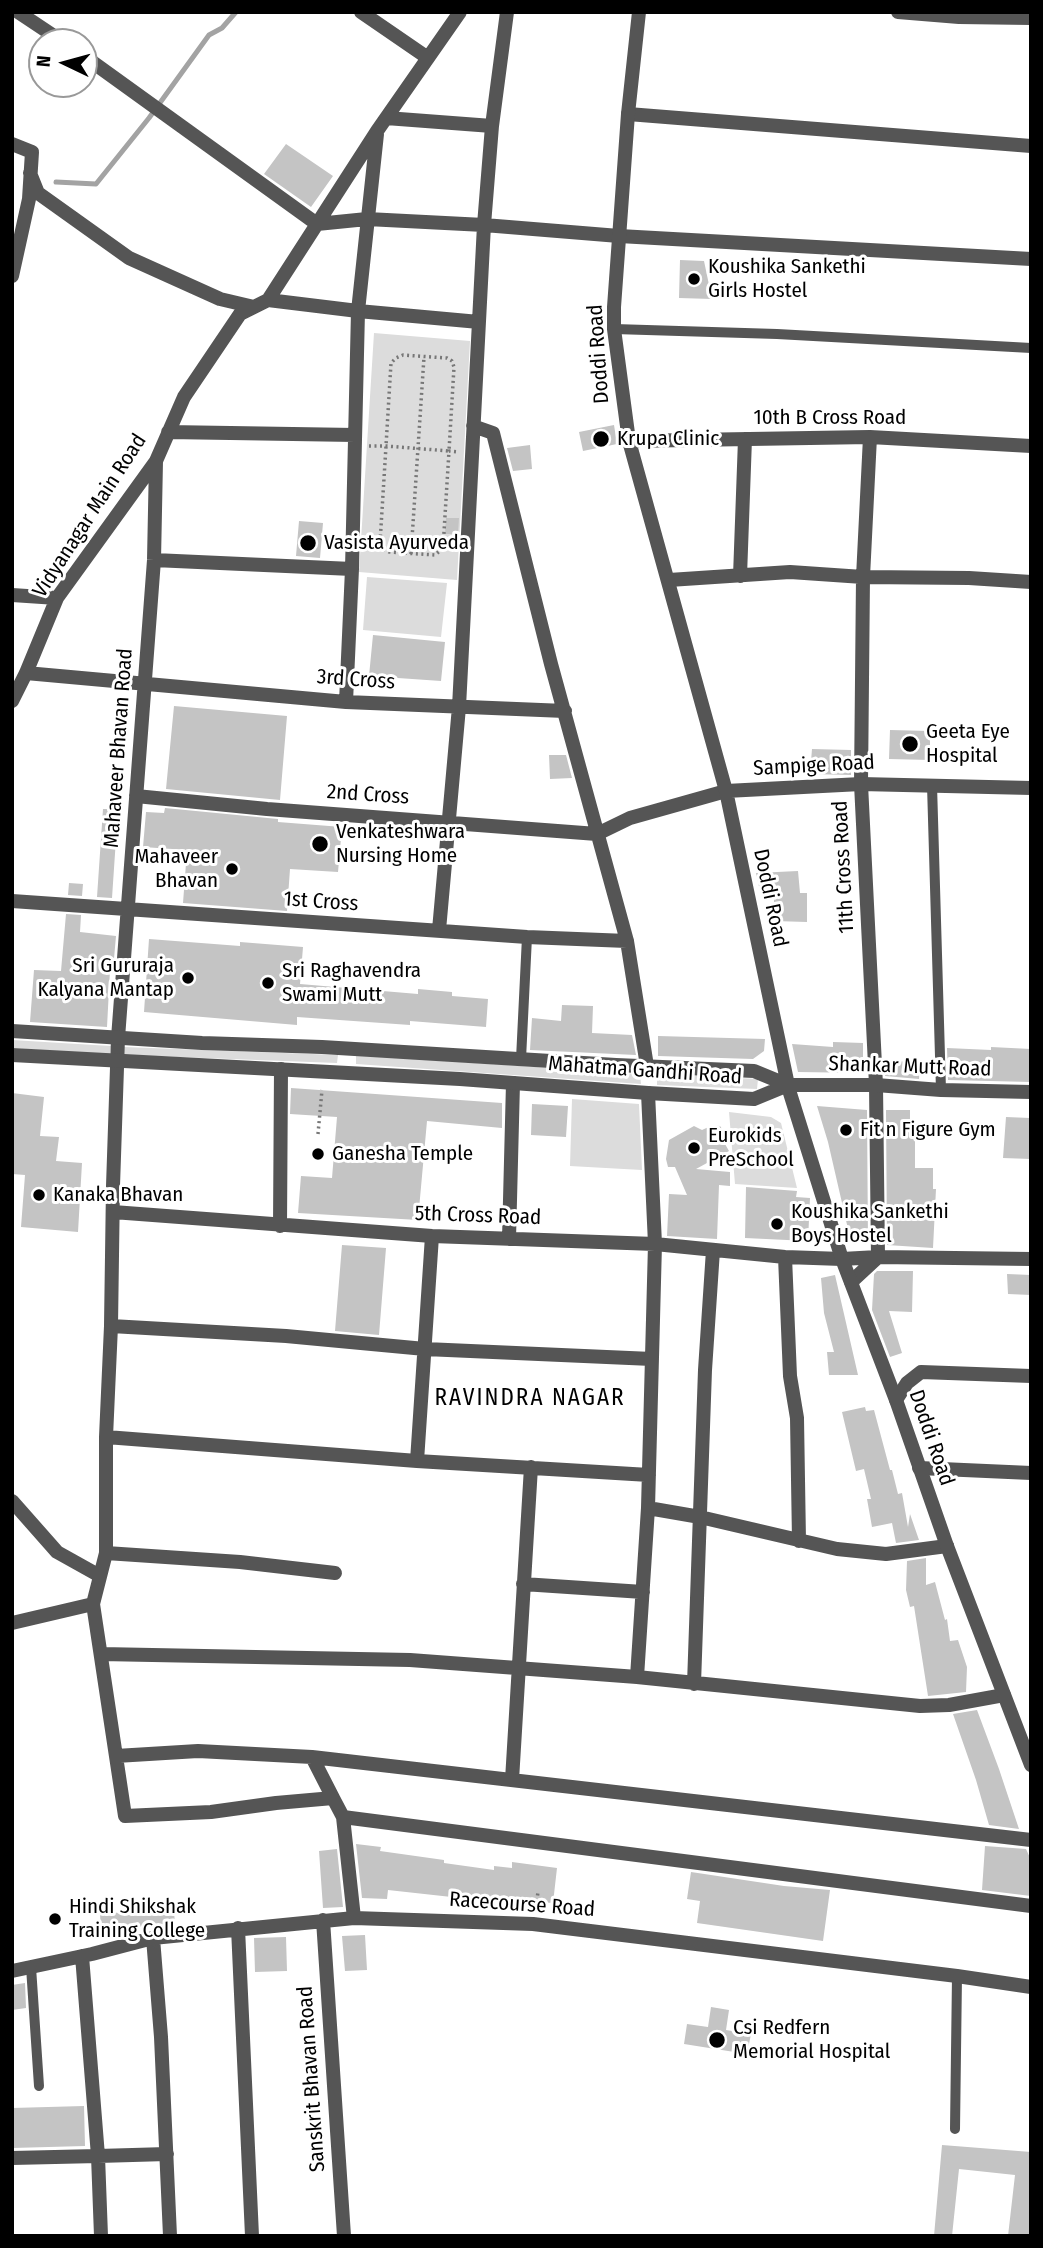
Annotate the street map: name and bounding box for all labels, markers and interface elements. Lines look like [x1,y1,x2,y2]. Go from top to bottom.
north arrow [28,28,98,98]
text: N [32,55,56,68]
place label: Koushika Sankethi Girls Hostel [708,254,866,304]
marker: Koushika Sankethi Girls Hostel [686,271,702,287]
street label: Doddi Road [583,303,615,405]
street label: 10th B Cross Road [754,405,906,431]
place label: Krupa Clinic [617,426,719,452]
marker: Krupa Clinic [591,429,611,449]
street label: Vidyanagar Main Road [28,430,152,602]
place label: Vasista Ayurveda [324,530,469,556]
marker: Vasista Ayurveda [298,533,318,553]
street label: Mahaveer Bhavan Road [99,647,139,849]
street label: 3rd Cross [316,665,396,695]
place label: Geeta Eye Hospital [926,719,1010,769]
marker: Geeta Eye Hospital [900,734,920,754]
street label: Sampige Road [753,750,875,782]
street label: 2nd Cross [326,780,410,810]
street label: 11th Cross Road [828,800,860,934]
place label: Venkateshwara Nursing Home [336,819,465,869]
marker: Venkateshwara Nursing Home [310,834,330,854]
place label: Mahaveer Bhavan [134,844,218,894]
street label: Doddi Road [747,847,793,949]
marker: Mahaveer Bhavan [224,861,240,877]
street label: 1st Cross [283,887,359,917]
place label: Sri Gururaja Kalyana Mantap [38,953,174,1003]
place label: Sri Raghavendra Swami Mutt [282,958,421,1008]
marker: Sri Gururaja Kalyana Mantap [180,970,196,986]
marker: Sri Raghavendra Swami Mutt [260,975,276,991]
street label: Mahatma Gandhi Road [547,1052,743,1090]
street label: Shankar Mutt Road [828,1052,992,1082]
place label: Fit n Figure Gym [860,1117,996,1143]
marker: Fit n Figure Gym [838,1122,854,1138]
place label: Eurokids PreSchool [708,1123,794,1173]
marker: Eurokids PreSchool [686,1140,702,1156]
place label: Ganesha Temple [332,1141,473,1167]
marker: Ganesha Temple [310,1146,326,1162]
place label: Kanaka Bhavan [53,1182,183,1208]
marker: Kanaka Bhavan [31,1187,47,1203]
place label: Koushika Sankethi Boys Hostel [791,1199,949,1249]
street label: 5th Cross Road [414,1201,542,1231]
marker: Koushika Sankethi Boys Hostel [769,1216,785,1232]
district label: RAVINDRA NAGAR [436,1385,624,1413]
street label: Doddi Road [903,1387,959,1489]
street label: Racecourse Road [448,1887,596,1923]
place label: Hindi Shikshak Training College [69,1894,205,1944]
marker: Hindi Shikshak Training College [47,1911,63,1927]
street label: Sanskrit Bhavan Road [293,1985,331,2173]
place label: Csi Redfern Memorial Hospital [733,2015,890,2065]
marker: Csi Redfern Memorial Hospital [707,2030,727,2050]

